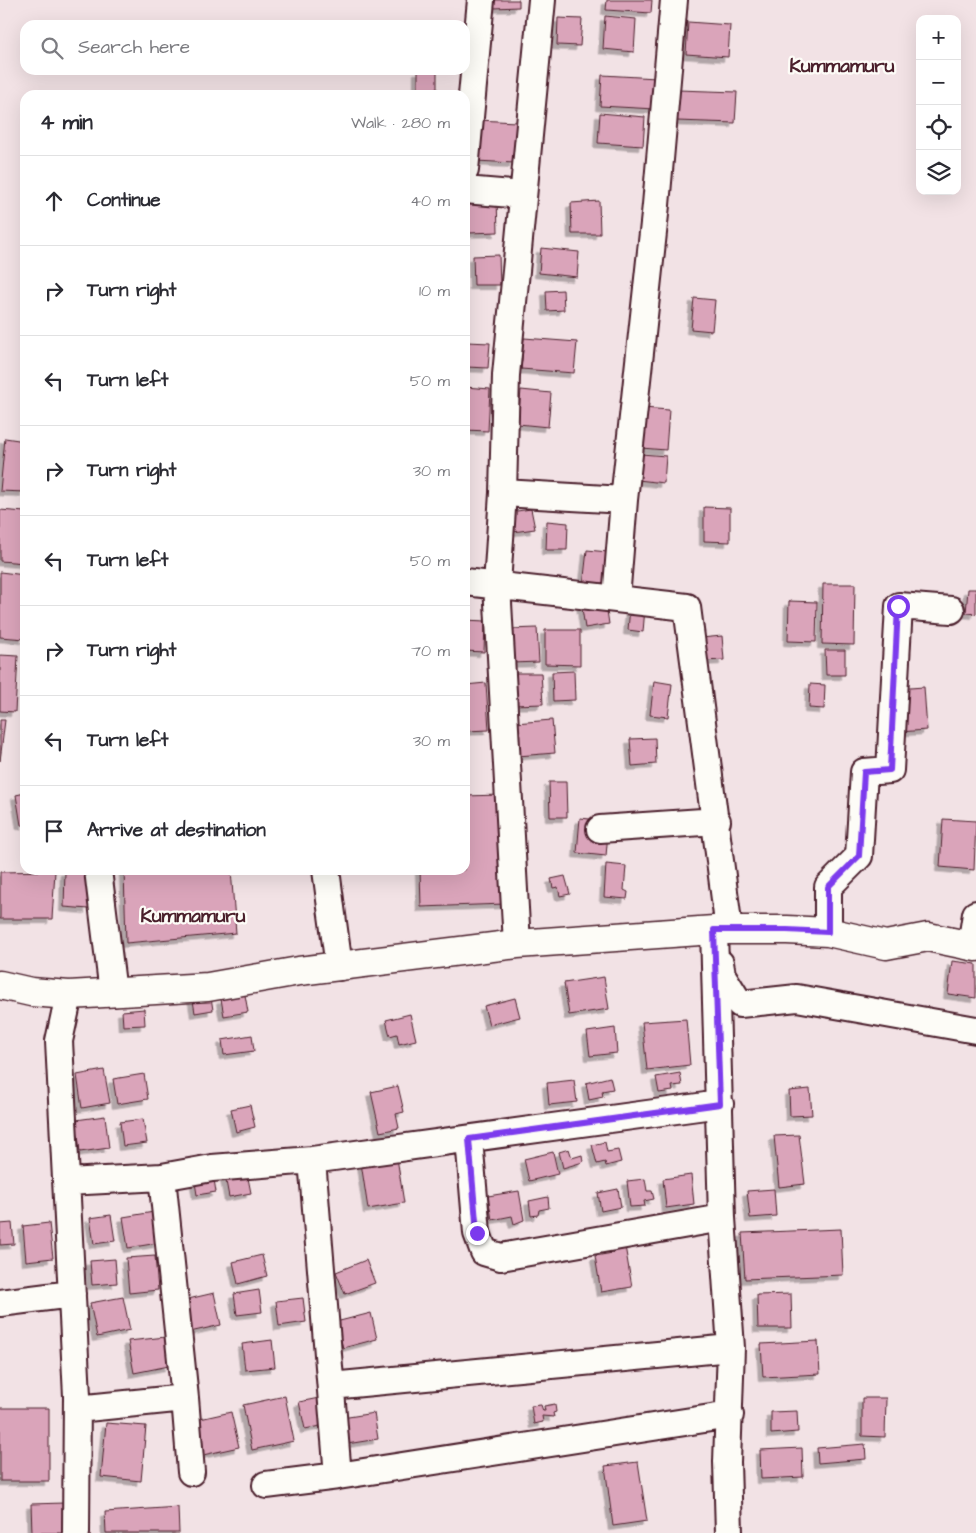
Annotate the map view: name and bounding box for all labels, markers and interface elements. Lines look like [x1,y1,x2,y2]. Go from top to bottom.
map controls [916,15,961,195]
button: + [916,15,961,60]
search box [20,20,470,75]
icon: search [38,34,66,62]
text: Search here [78,34,190,61]
district label: Kummamuru [790,53,895,80]
button: − [916,60,961,105]
button: locate [916,105,961,150]
text: 4 min [40,108,93,137]
text: Walk · 280 m [351,112,450,134]
button: layers [916,150,961,195]
icon: ahead [40,187,68,215]
text: Continue [87,187,161,214]
text: 40 m [410,190,450,212]
icon: right [40,277,68,305]
text: Turn right [87,277,176,304]
text: 10 m [419,280,450,302]
icon: left [40,367,68,395]
text: Turn left [87,367,168,394]
text: 50 m [410,370,450,392]
icon: right [40,457,68,485]
text: Turn right [87,457,176,484]
text: 30 m [413,460,450,482]
icon: left [40,547,68,575]
text: Turn left [87,547,168,574]
text: 50 m [410,550,450,572]
route start [887,595,910,618]
icon: right [40,637,68,665]
text: Turn right [87,637,176,664]
text: 70 m [411,640,450,662]
icon: left [40,727,68,755]
text: Turn left [87,727,168,754]
text: 30 m [413,730,450,752]
icon: arrive [40,817,68,845]
text: Arrive at destination [87,817,266,844]
district label: Kummamuru [141,903,246,930]
route end [466,1222,489,1245]

